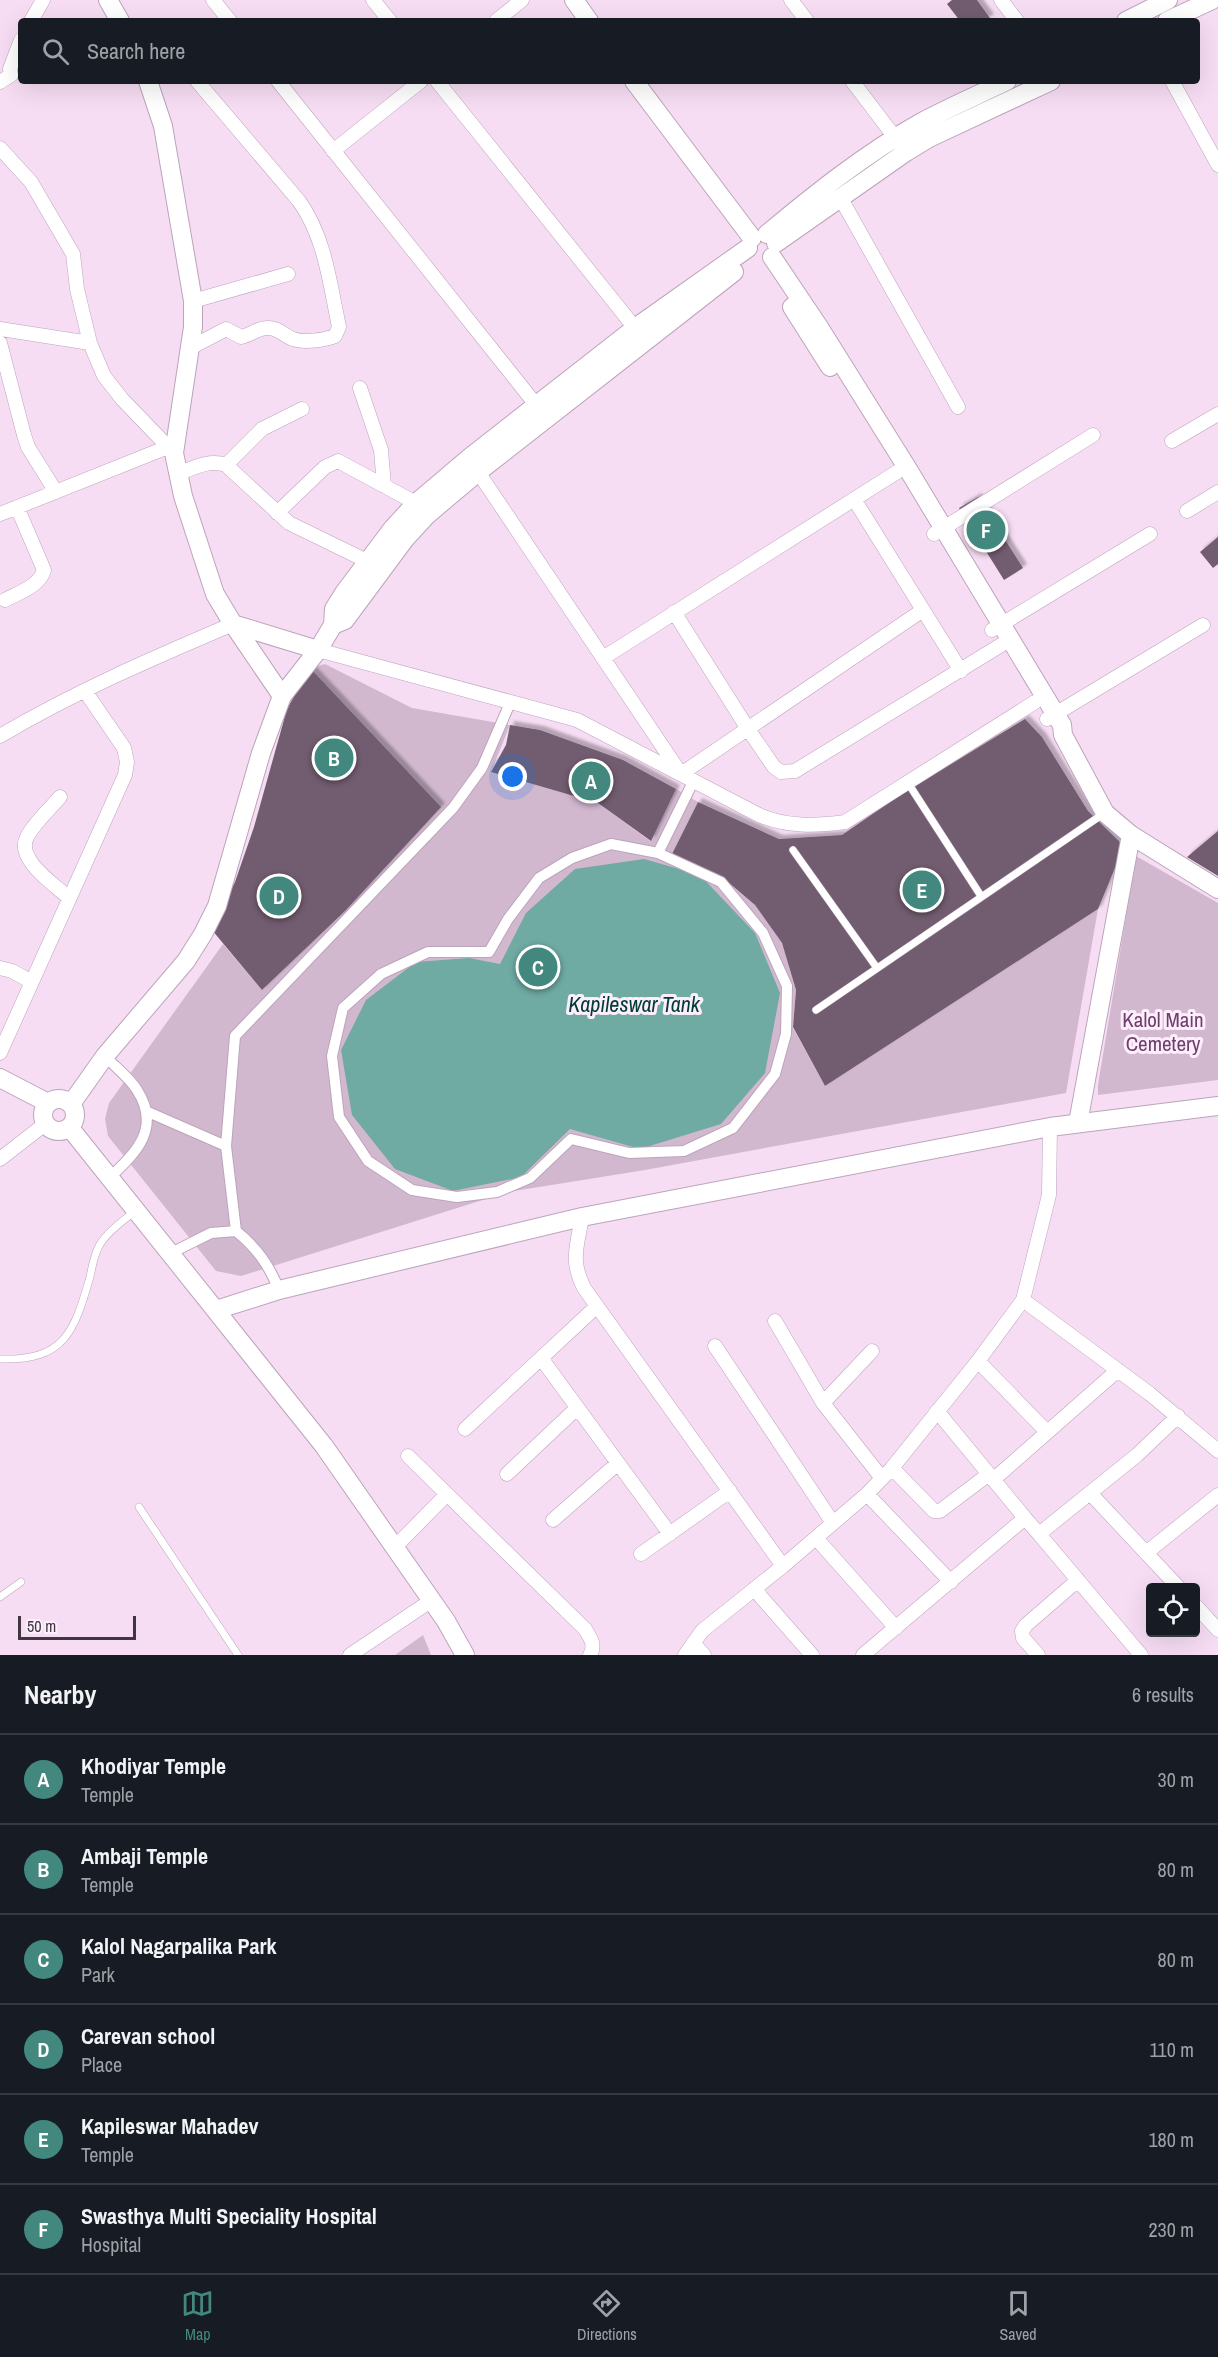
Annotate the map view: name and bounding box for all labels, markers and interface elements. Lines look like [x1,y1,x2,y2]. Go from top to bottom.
search box [18,18,1200,84]
icon: search [39,35,72,68]
text: Search here [87,36,185,66]
pin: F [966,508,1006,552]
pin: B [314,736,354,780]
pin: A [572,758,610,804]
your location [498,762,527,791]
pin: E [902,868,942,912]
pin: D [260,874,298,918]
pin: C [518,944,558,990]
water label: Kapileswar Tank [568,989,701,1019]
park label: Kalol Main Cemetery [1122,1005,1204,1058]
map controls [1146,1583,1200,1637]
button: locate [1146,1583,1200,1637]
scale bar [18,1613,136,1640]
text: 50 m [27,1615,56,1637]
text: Nearby [24,1677,96,1712]
text: 6 results [1132,1681,1194,1708]
text: Khodiyar Temple [81,1751,226,1781]
text: A [38,1766,49,1793]
text: 30 m [1158,1766,1194,1793]
text: Temple [81,1781,134,1808]
text: Ambaji Temple [81,1841,208,1871]
text: B [38,1856,49,1883]
text: 80 m [1158,1856,1194,1883]
text: Temple [81,1871,134,1898]
text: Kalol Nagarpalika Park [81,1931,277,1961]
text: C [38,1946,49,1973]
text: 80 m [1158,1946,1194,1973]
text: Park [81,1961,115,1988]
text: Carevan school [81,2021,215,2051]
text: D [38,2036,49,2063]
text: 110 m [1150,2036,1194,2063]
text: Place [81,2051,122,2078]
text: Kapileswar Mahadev [81,2111,258,2141]
text: E [38,2126,49,2153]
text: 180 m [1148,2126,1194,2153]
text: Temple [81,2141,134,2168]
text: Swasthya Multi Speciality Hospital [81,2201,377,2231]
text: F [38,2216,49,2243]
text: 230 m [1148,2216,1194,2243]
text: Hospital [81,2231,141,2258]
tab: Map [181,2287,214,2345]
tab: Directions [577,2287,637,2345]
tab: Saved [999,2287,1037,2345]

